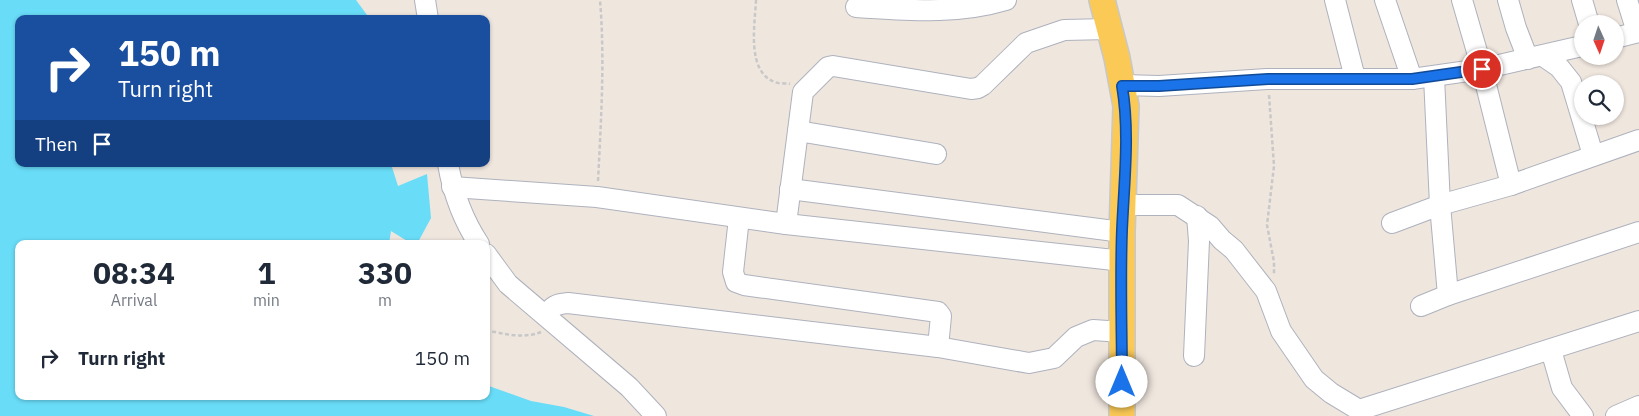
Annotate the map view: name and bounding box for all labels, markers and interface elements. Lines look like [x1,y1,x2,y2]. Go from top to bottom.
north arrow [1574,15,1624,65]
map controls [1574,15,1624,125]
text: 150 m [118,30,221,76]
icon: right [35,35,100,100]
pin [1461,48,1503,90]
icon: arrive [1468,55,1496,83]
text: Turn right [118,74,213,103]
button: search [1574,75,1624,125]
icon: arrive [88,130,116,158]
text: Then [35,132,78,156]
text: 08:34 [93,253,175,292]
text: 1 [257,253,275,292]
text: 330 [358,253,412,292]
text: Arrival [111,290,157,310]
text: min [253,290,280,310]
text: m [378,290,392,310]
icon: right [35,344,63,372]
text: Turn right [78,346,165,370]
text: 150 m [415,346,470,370]
position arrow [1095,355,1147,407]

